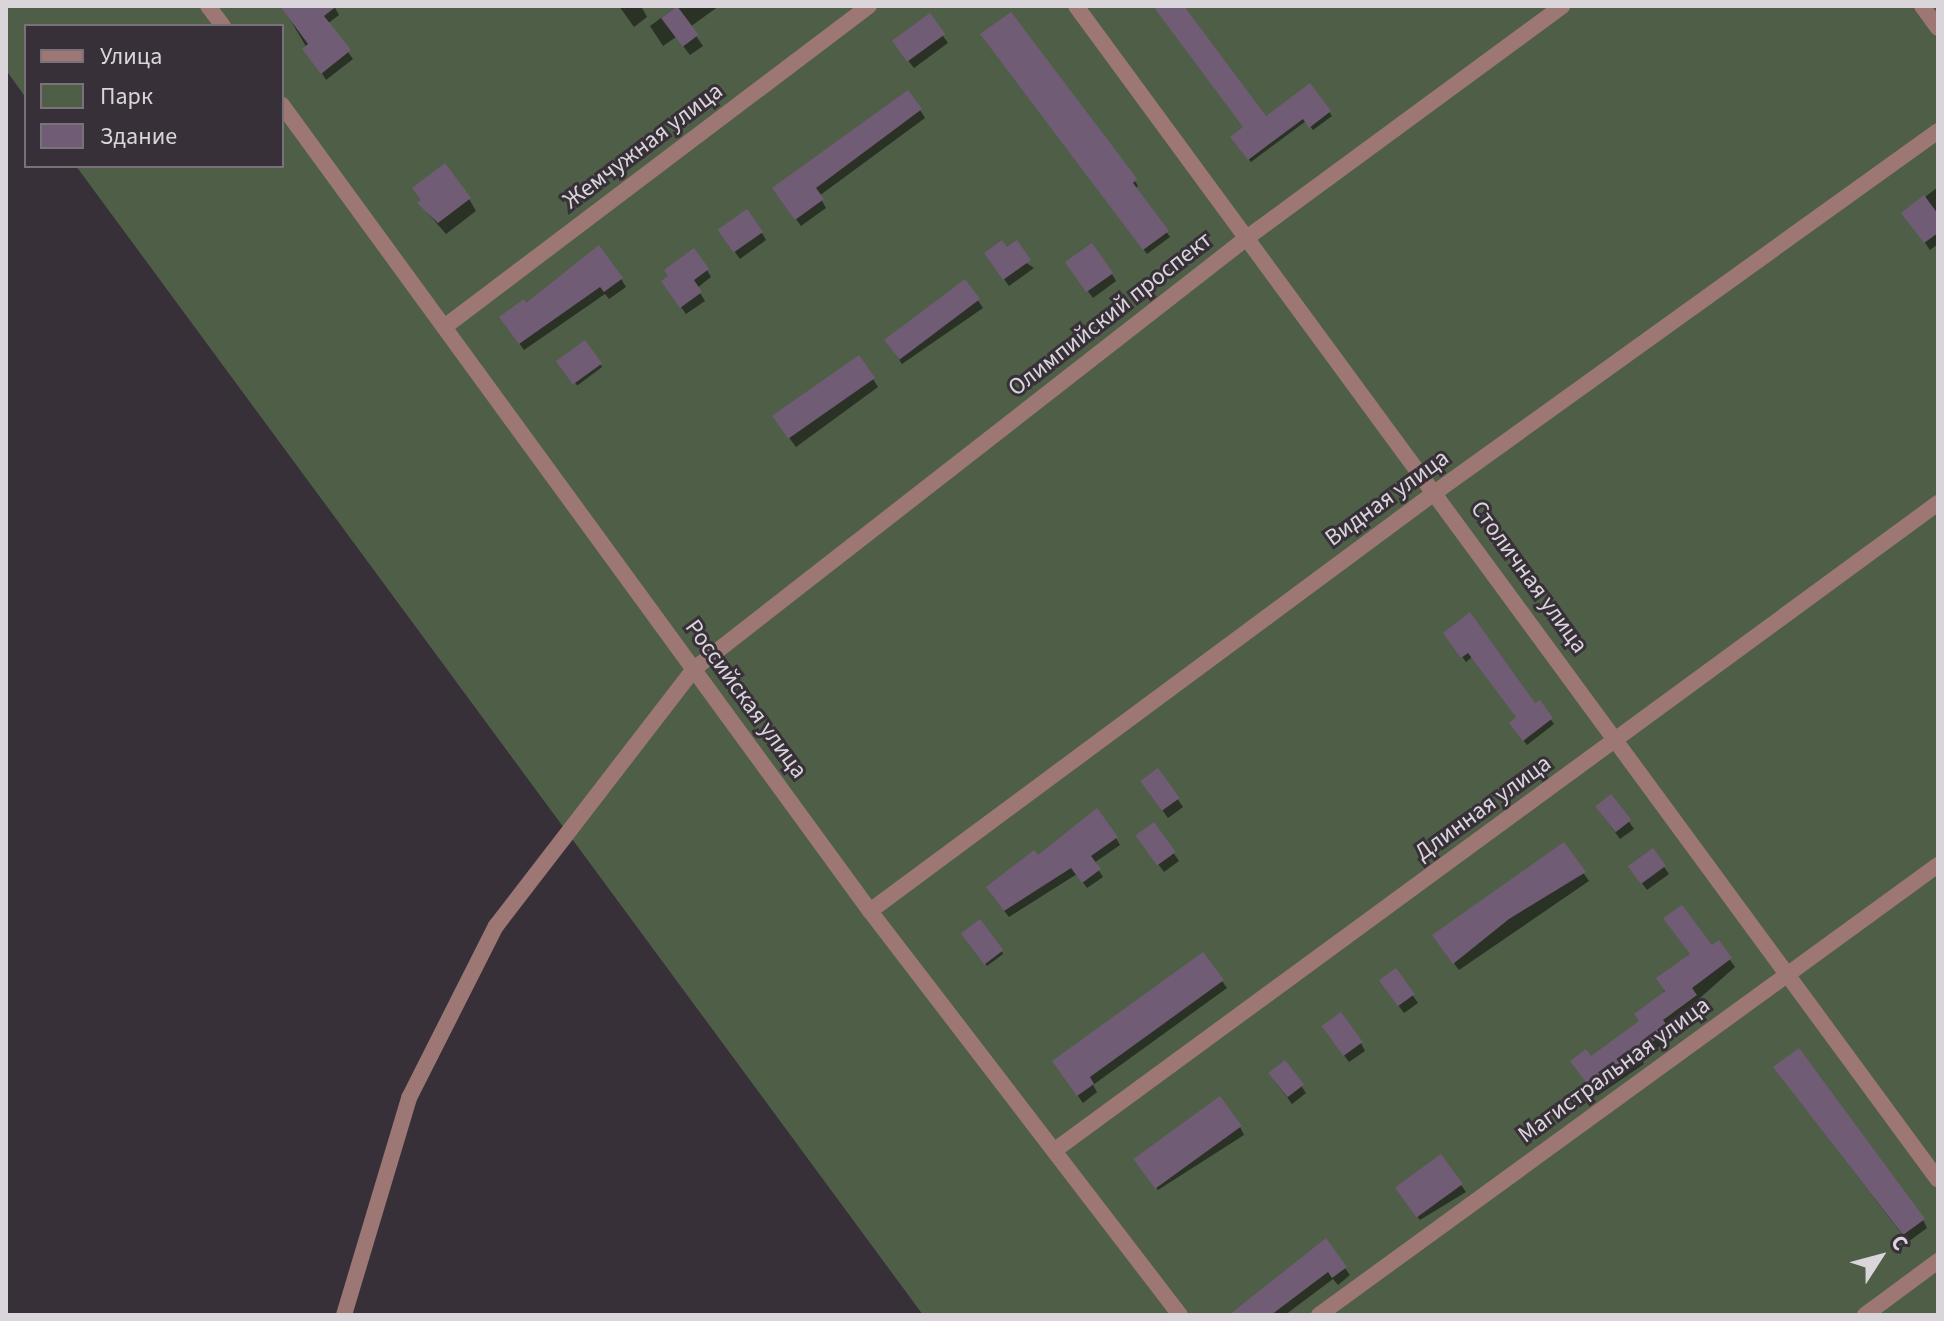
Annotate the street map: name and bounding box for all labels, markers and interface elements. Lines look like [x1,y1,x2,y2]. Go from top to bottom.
legend [24,24,284,168]
text: Улица [100,39,162,74]
street label: Жемчужная улица [558,77,728,215]
text: Парк [100,79,153,114]
text: Здание [100,119,177,154]
street label: Олимпийский проспект [1002,226,1218,402]
street label: Видная улица [1319,443,1455,553]
street label: Столичная улица [1464,495,1594,659]
street label: Российская улица [679,614,813,784]
street label: Длинная улица [1409,749,1557,867]
street label: Магистральная улица [1513,991,1715,1149]
north arrow [1840,1217,1920,1297]
text: С [1883,1228,1916,1257]

